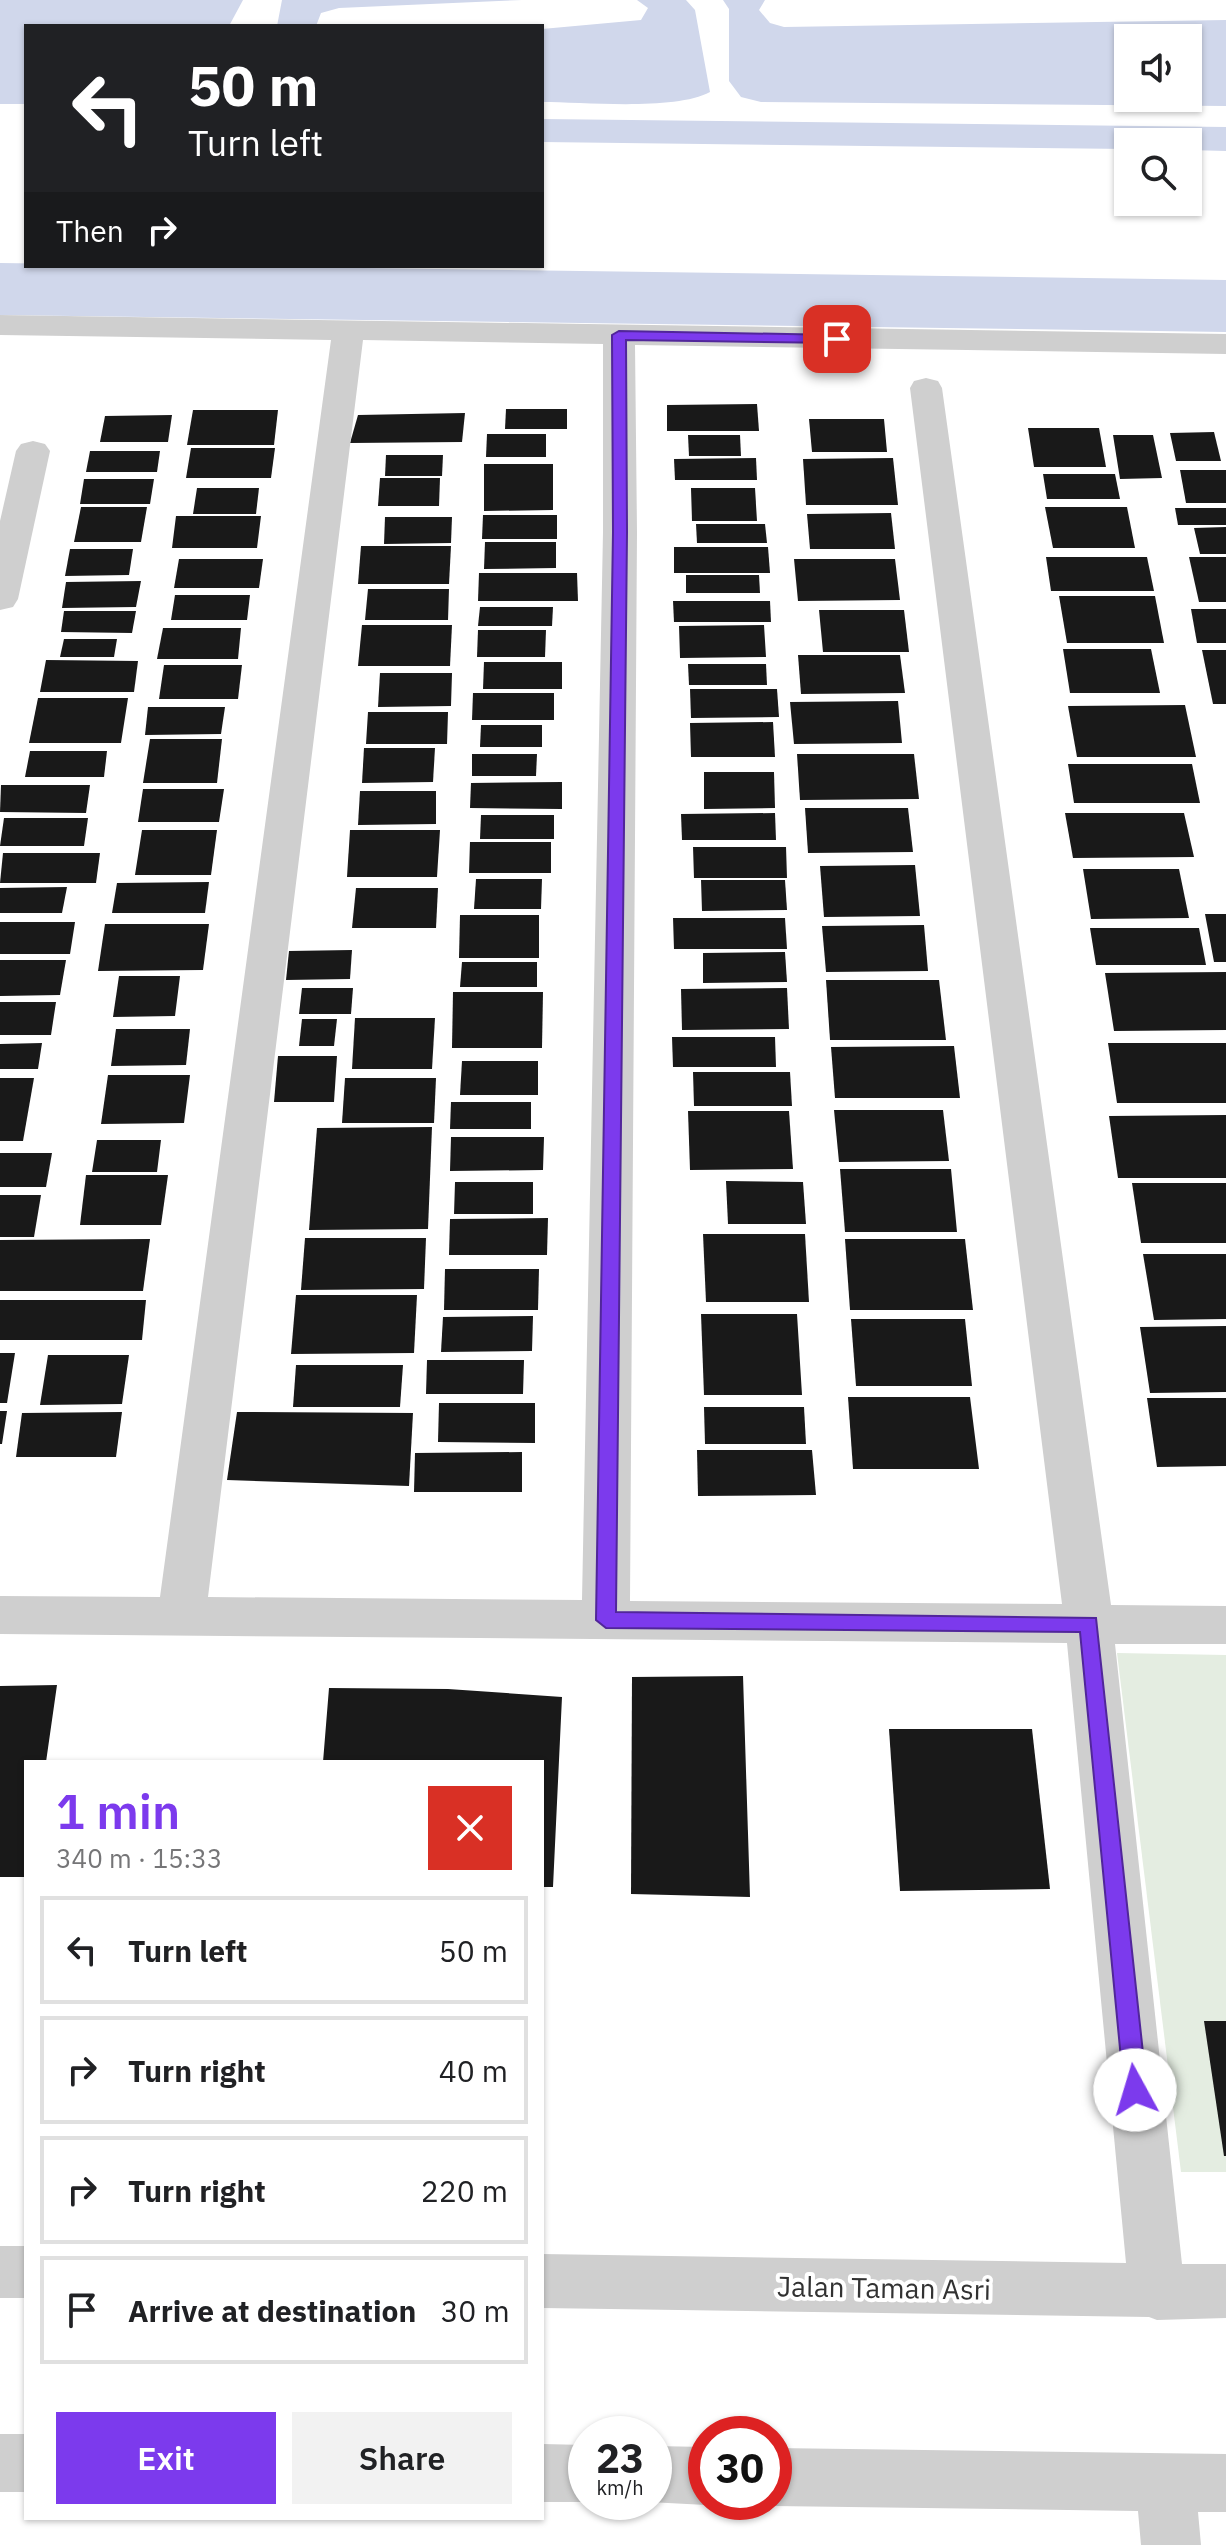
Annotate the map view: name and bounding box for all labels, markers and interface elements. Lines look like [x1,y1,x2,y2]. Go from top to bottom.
map controls [1114,24,1202,216]
button: sound [1114,24,1202,112]
text: 50 m [188,49,318,121]
icon: left [56,56,160,160]
text: Turn left [188,119,323,166]
button: search [1114,128,1202,216]
icon: right [140,208,184,252]
text: Then [56,211,124,250]
pin [803,305,871,373]
icon: arrive [815,317,859,361]
text: 1 min [56,1780,180,1842]
button: close [428,1786,512,1870]
text: 340 m · 15:33 [56,1841,222,1875]
icon: left [60,1928,104,1972]
text: Turn left [128,1931,247,1970]
text: 50 m [439,1931,508,1970]
icon: right [60,2048,104,2092]
position arrow [1093,2048,1177,2132]
text: Turn right [128,2051,266,2090]
text: 40 m [439,2051,508,2090]
icon: right [60,2168,104,2212]
text: Turn right [128,2171,266,2210]
text: 220 m [421,2171,508,2210]
street label: Jalan Taman Asri [777,2267,991,2308]
icon: arrive [60,2288,104,2332]
text: Arrive at destination [128,2291,416,2330]
text: 30 m [440,2291,510,2330]
button: Exit [56,2412,276,2504]
button: Share [292,2412,512,2504]
speed limit sign: 30 [688,2416,792,2520]
text: 23 [596,2432,644,2484]
text: km/h [596,2474,644,2501]

